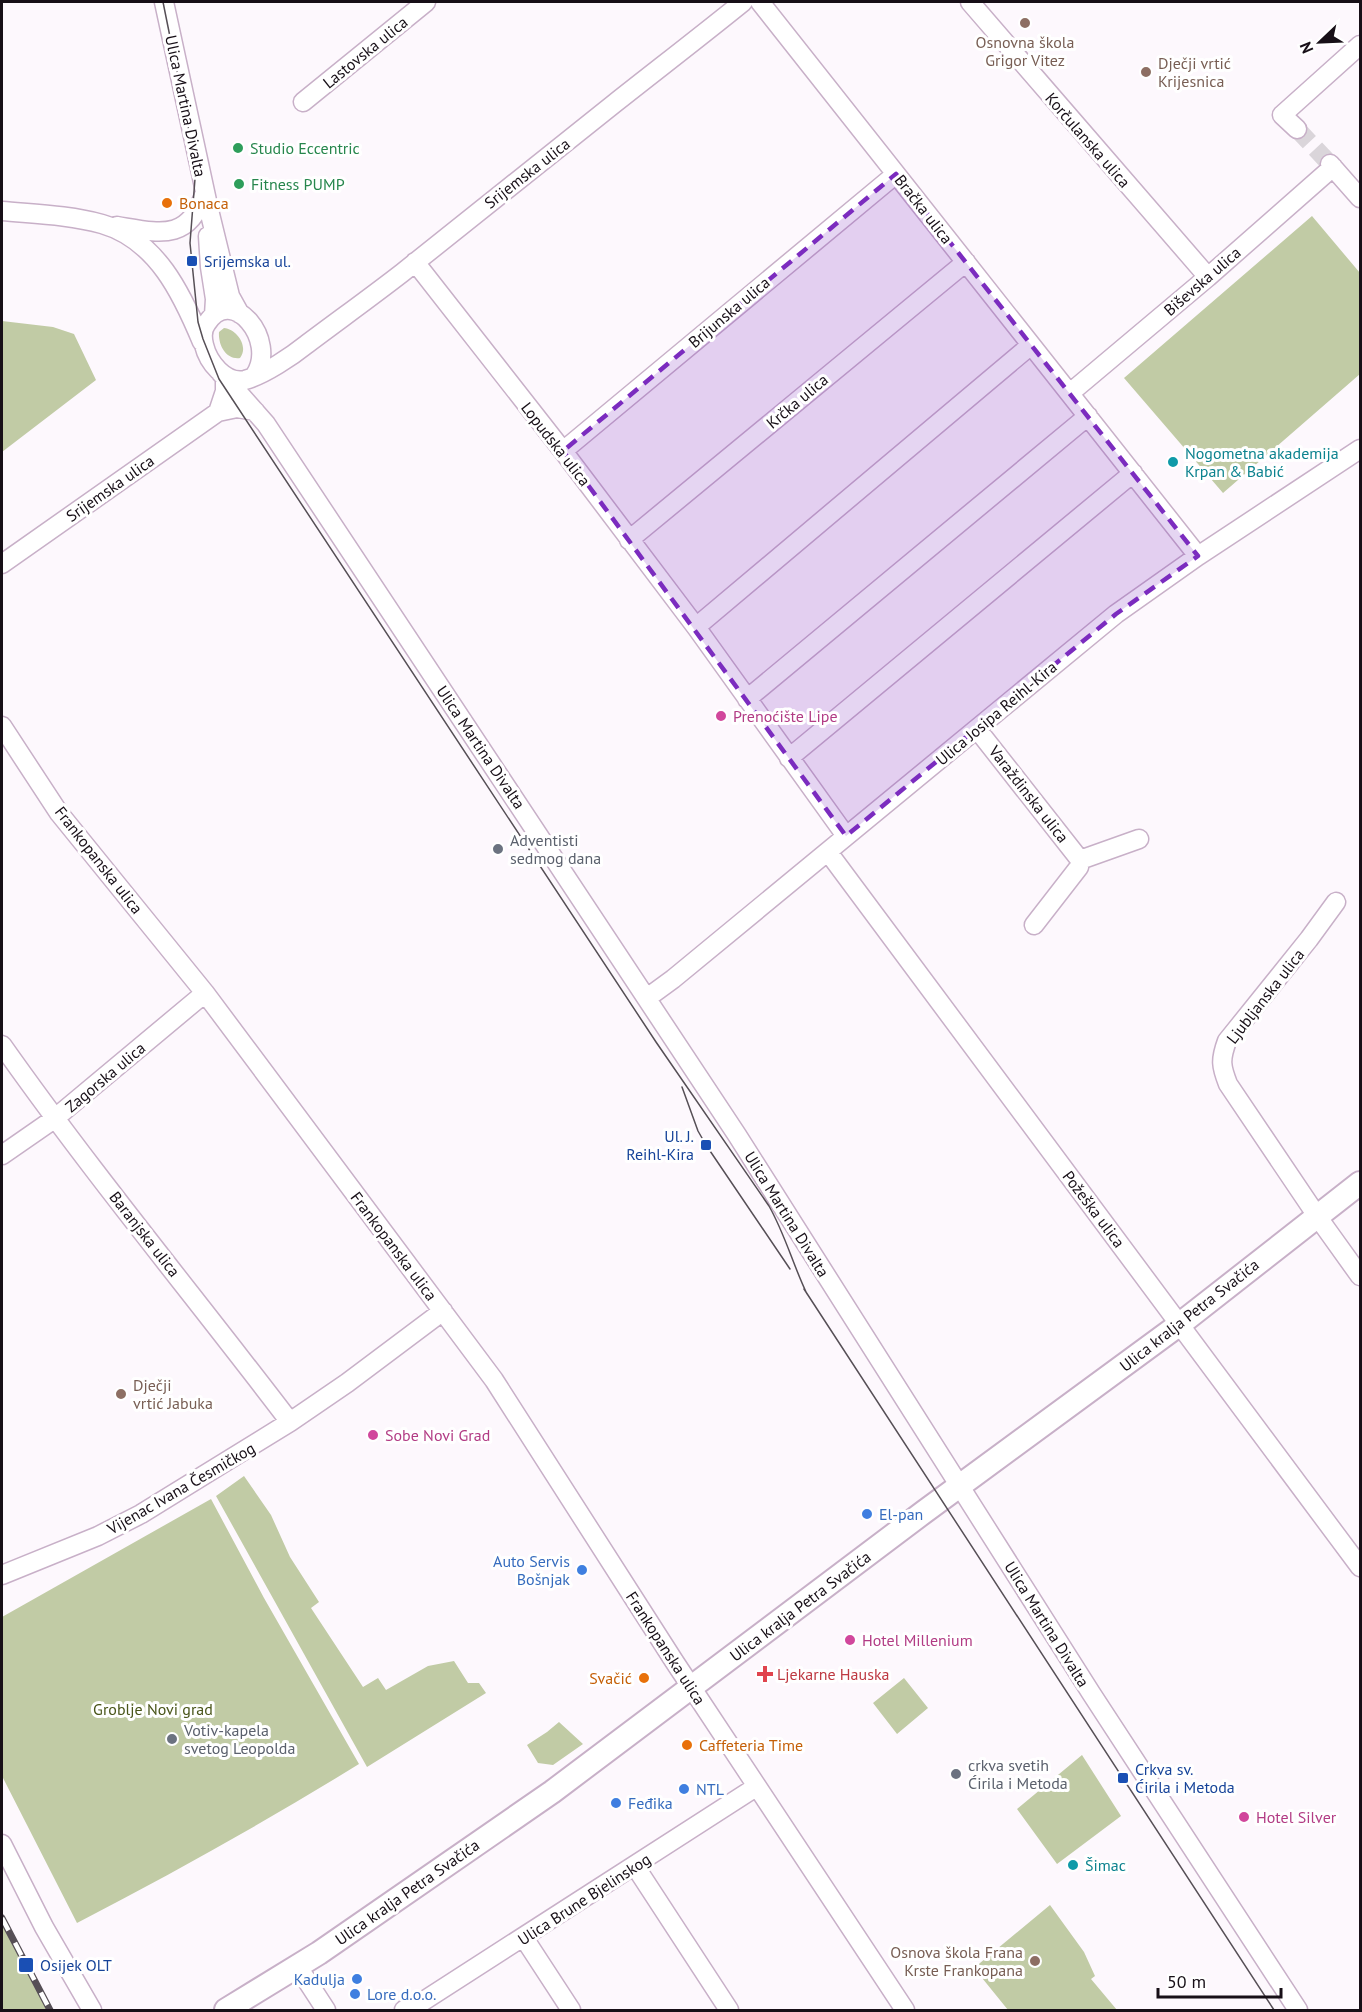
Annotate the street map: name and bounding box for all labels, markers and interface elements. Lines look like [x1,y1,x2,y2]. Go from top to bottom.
street label: Lastovska ulica [319,12,411,92]
north arrow [1290,12,1350,72]
marker: Osnovna škola Grigor Vitez [1018,16,1032,30]
place label: Osnovna škola Grigor Vitez [976,32,1074,70]
street label: Ulica Martina Divalta [161,33,211,179]
text: N [1295,39,1317,57]
place label: Dječji vrtić Krijesnica [1158,53,1231,91]
marker: Dječji vrtić Krijesnica [1139,65,1153,79]
street label: Korčulanska ulica [1041,88,1135,192]
street label: Srijemska ulica [480,133,574,213]
place label: Studio Eccentric [250,138,360,158]
marker: Studio Eccentric [231,141,245,155]
street label: Bračka ulica [891,170,957,248]
place label: Fitness PUMP [251,174,345,194]
marker: Fitness PUMP [232,177,246,191]
place label: Bonaca [179,193,229,213]
marker: Bonaca [160,196,174,210]
street label: Biševska ulica [1160,242,1244,320]
place label: Srijemska ul. [204,251,291,271]
marker: Srijemska ul. [185,254,199,268]
street label: Brijunska ulica [684,272,774,352]
street label: Krčka ulica [762,369,832,433]
street label: Lopudska ulica [517,398,595,490]
place label: Nogometna akademija Krpan & Babić [1185,443,1339,481]
street label: Srijemska ulica [62,450,158,526]
marker: Nogometna akademija Krpan & Babić [1166,455,1180,469]
street label: Ulica Josipa Reihl-Kira [931,657,1061,769]
street label: Ulica Martina Divalta [432,682,530,812]
place label: Prenoćište Lipe [733,706,838,726]
marker: Prenoćište Lipe [714,709,728,723]
street label: Varaždinska ulica [984,741,1073,847]
street label: Frankopanska ulica [51,802,147,918]
place label: Adventisti sedmog dana [510,830,601,868]
marker: Adventisti sedmog dana [491,842,505,856]
street label: Ljubljanska ulica [1222,945,1308,1047]
street label: Zagorska ulica [61,1038,149,1116]
place label: Ul. J. Reihl-Kira [626,1126,694,1164]
marker: Ul. J. Reihl-Kira [699,1138,713,1152]
street label: Ulica Martina Divalta [740,1147,834,1281]
street label: Požeška ulica [1059,1167,1129,1251]
street label: Baranjska ulica [105,1187,185,1281]
street label: Frankopanska ulica [347,1188,441,1304]
street label: Ulica kralja Petra Svačića [1115,1254,1263,1376]
place label: Dječji vrtić Jabuka [133,1375,213,1413]
marker: Dječji vrtić Jabuka [114,1387,128,1401]
place label: Sobe Novi Grad [385,1425,490,1445]
marker: Sobe Novi Grad [366,1428,380,1442]
street label: Vijenac Ivana Česmičkog [103,1437,258,1539]
place label: El-pan [879,1504,923,1524]
marker: El-pan [860,1507,874,1521]
street label: Ulica kralja Petra Svačića [726,1546,874,1666]
place label: Auto Servis Bošnjak [493,1551,570,1589]
street label: Ulica Martina Divalta [1000,1557,1094,1691]
marker: Auto Servis Bošnjak [575,1563,589,1577]
street label: Frankopanska ulica [622,1588,710,1708]
place label: Hotel Millenium [862,1630,973,1650]
marker: Hotel Millenium [843,1633,857,1647]
place label: Ljekarne Hauska [777,1664,890,1684]
marker: Ljekarne Hauska [758,1667,772,1681]
place label: Svačić [589,1668,632,1688]
marker: Svačić [637,1671,651,1685]
park label: Groblje Novi grad [93,1699,213,1719]
place label: Votiv-kapela svetog Leopolda [183,1720,295,1758]
marker: Votiv-kapela svetog Leopolda [165,1732,179,1746]
place label: Caffeteria Time [699,1735,803,1755]
marker: Caffeteria Time [680,1738,694,1752]
place label: crkva svetih Ćirila i Metoda [968,1755,1068,1793]
place label: Crkva sv. Ćirila i Metoda [1135,1759,1235,1797]
marker: crkva svetih Ćirila i Metoda [949,1767,963,1781]
marker: Crkva sv. Ćirila i Metoda [1116,1771,1130,1785]
place label: NTL [696,1779,724,1799]
marker: NTL [677,1782,691,1796]
place label: Feđika [628,1793,673,1813]
marker: Feđika [609,1796,623,1810]
place label: Hotel Silver [1256,1807,1337,1827]
marker: Hotel Silver [1237,1810,1251,1824]
street label: Ulica kralja Petra Svačića [331,1835,483,1949]
street label: Ulica Brune Bjelinskog [514,1849,654,1949]
place label: Šimac [1085,1855,1126,1875]
marker: Šimac [1066,1858,1080,1872]
place label: Osnova škola Frana Krste Frankopana [890,1942,1023,1980]
marker: Osnova škola Frana Krste Frankopana [1028,1954,1042,1968]
place label: Osijek OLT [40,1955,112,1975]
marker: Osijek OLT [17,1956,35,1974]
scale bar [1158,1961,1281,1999]
place label: Kadulja [294,1969,345,1989]
text: 50 m [1167,1970,1206,1993]
marker: Kadulja [350,1972,364,1986]
place label: Lore d.o.o. [367,1984,436,2004]
marker: Lore d.o.o. [348,1987,362,2001]

